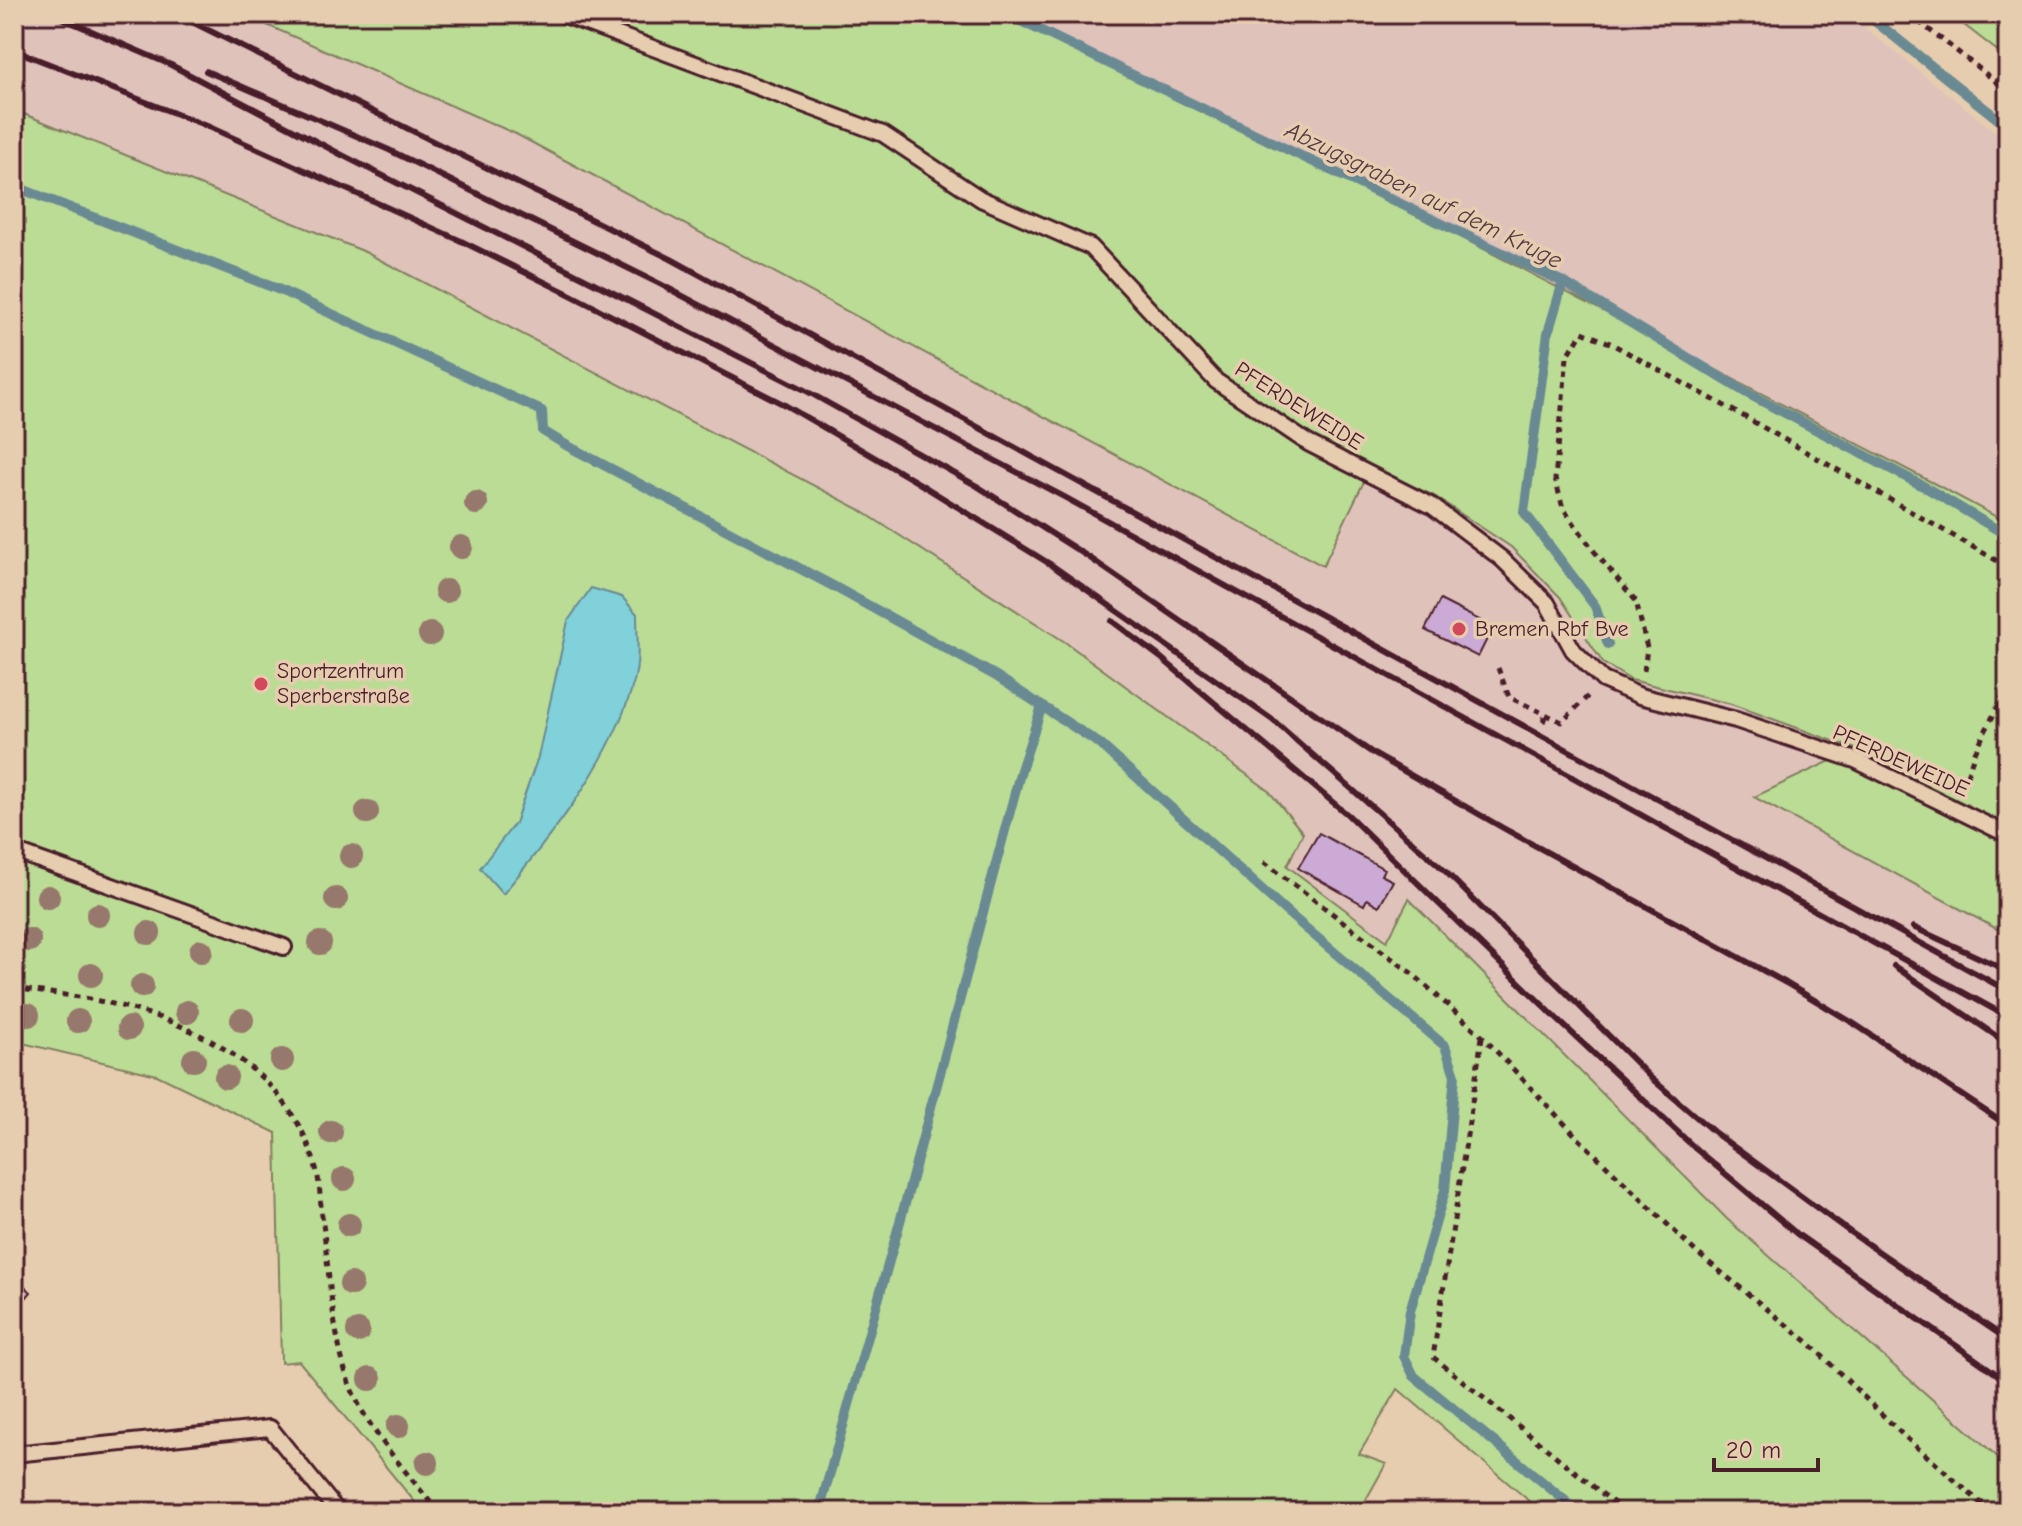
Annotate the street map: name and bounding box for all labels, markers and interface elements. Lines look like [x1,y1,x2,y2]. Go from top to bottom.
water label: Abzugsgraben auf dem Kruge [1280,115,1567,274]
street label: PFERDEWEIDE [1230,356,1368,456]
place label: Bremen Rbf Bve [1475,616,1628,642]
marker: Bremen Rbf Bve [1450,620,1468,638]
place label: Sportzentrum Sperberstraße [277,658,410,709]
marker: Sportzentrum Sperberstraße [252,675,270,693]
street label: PFERDEWEIDE [1829,719,1973,803]
scale bar [1714,1422,1818,1472]
text: 20 m [1726,1436,1781,1464]

